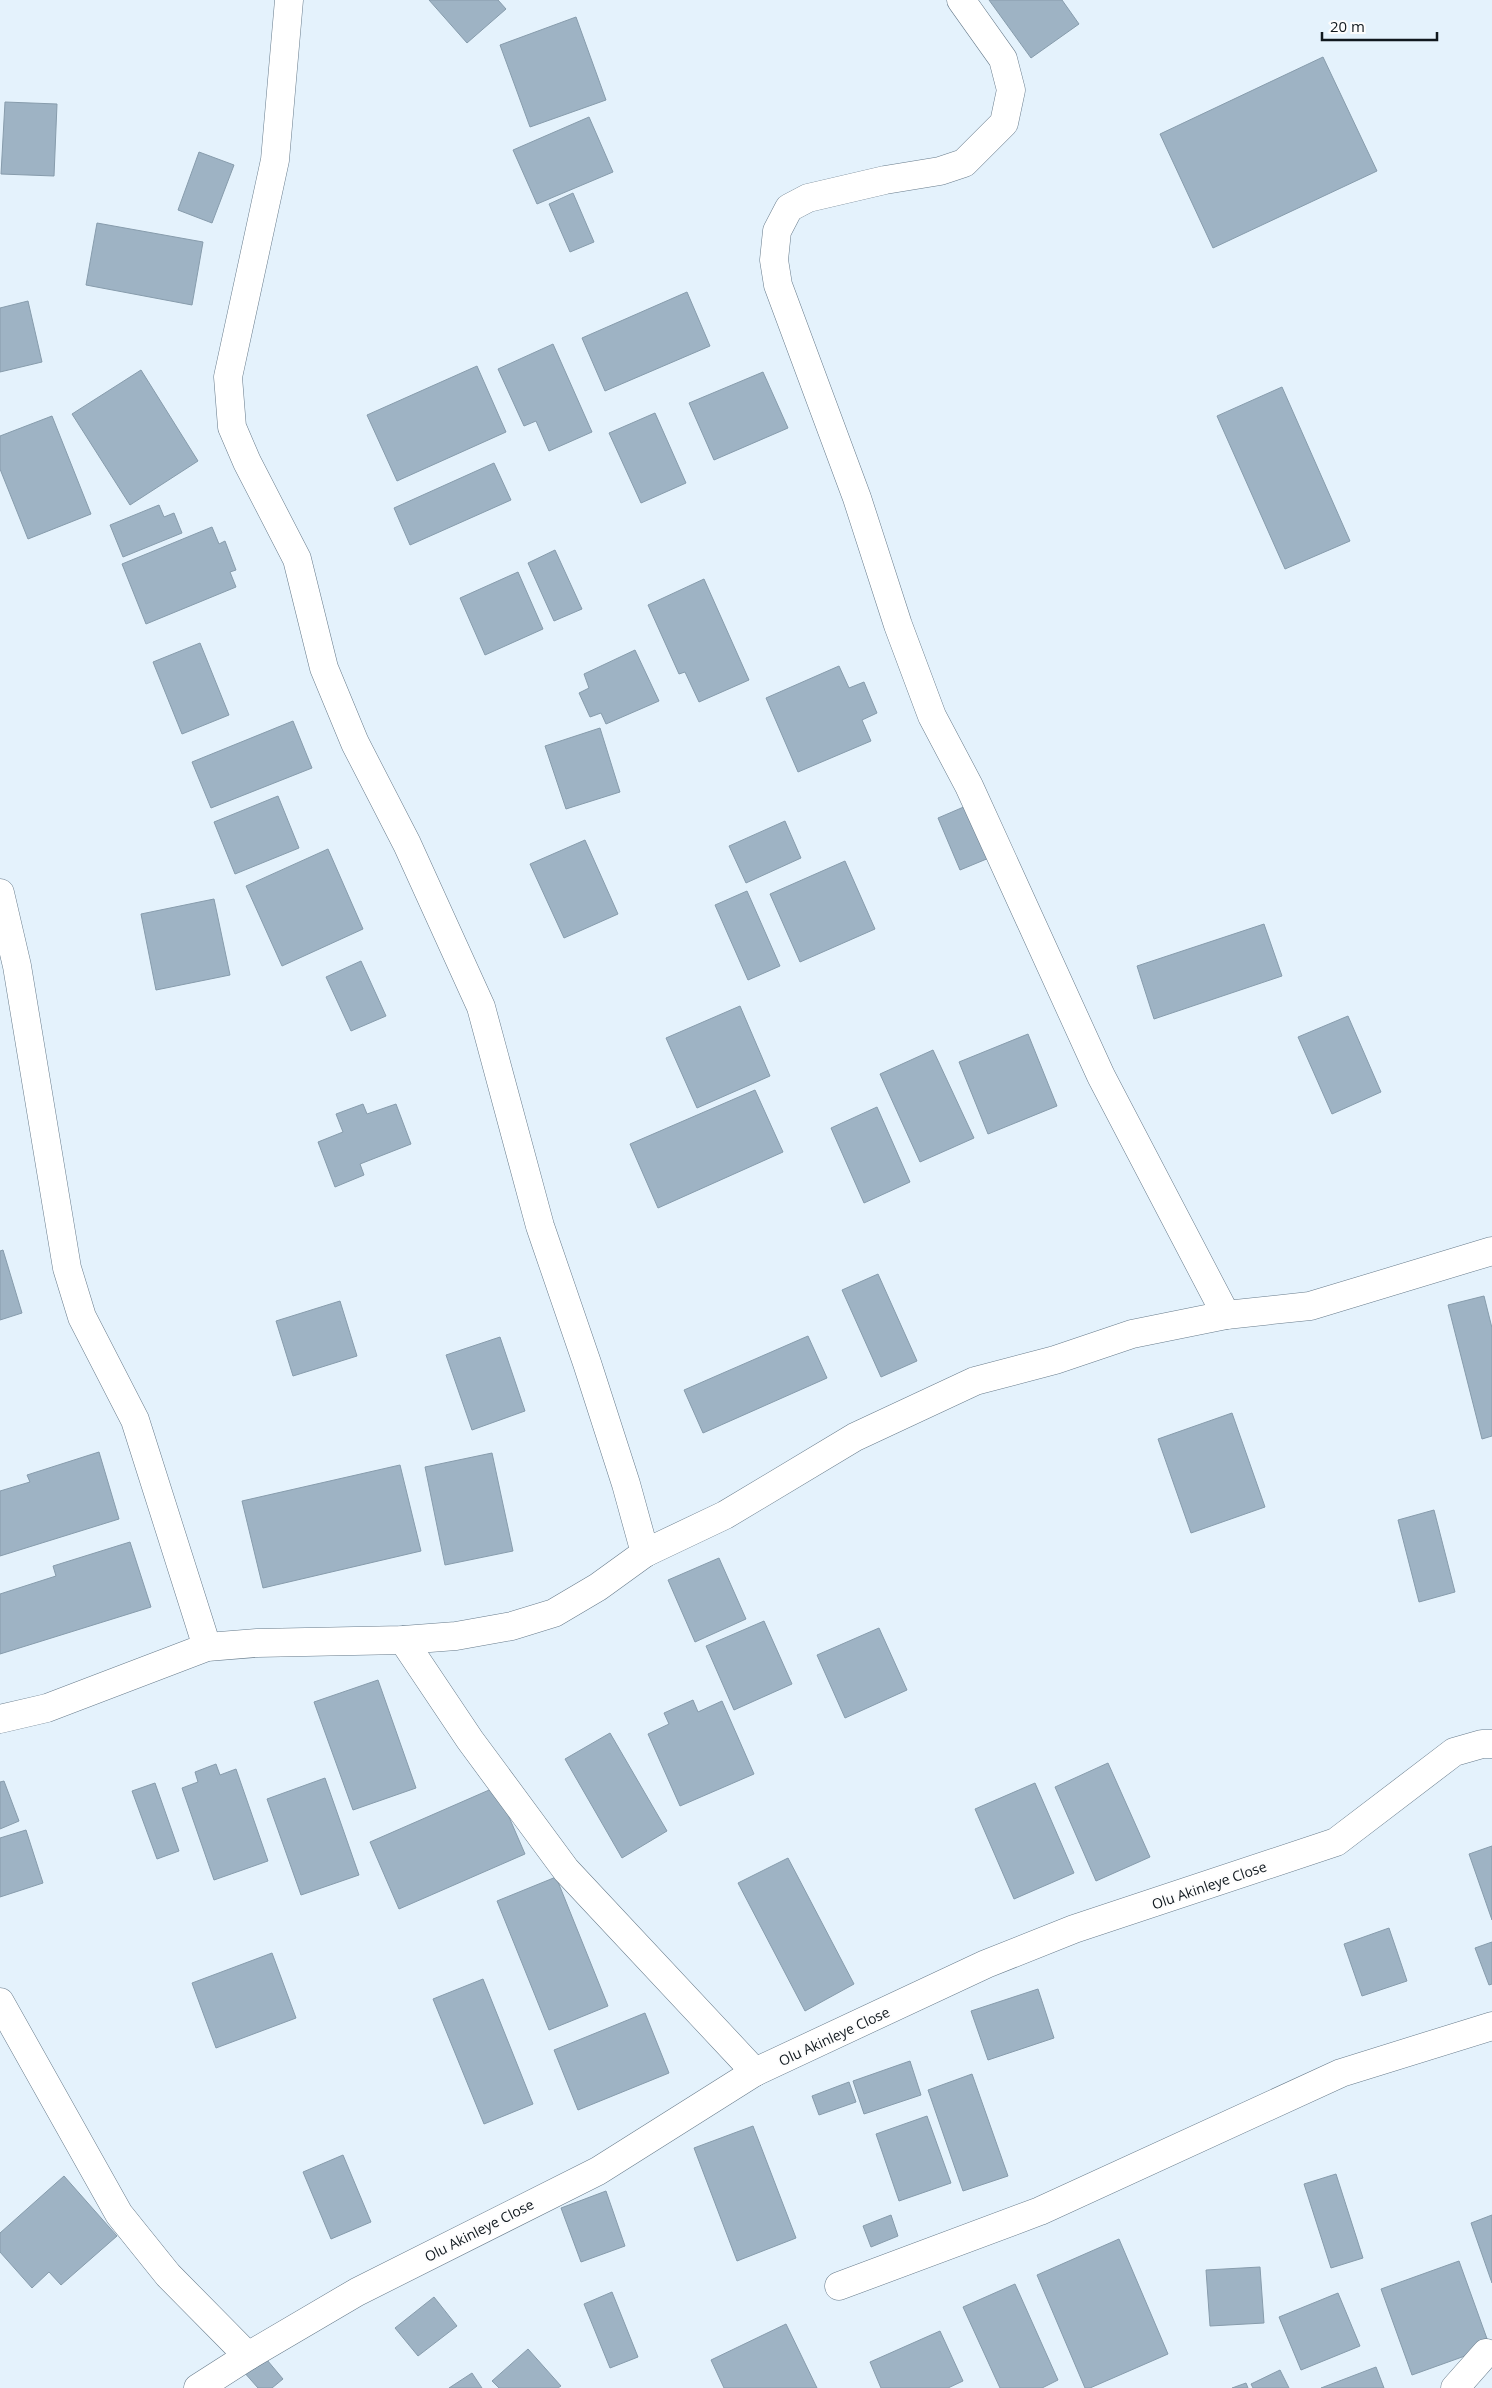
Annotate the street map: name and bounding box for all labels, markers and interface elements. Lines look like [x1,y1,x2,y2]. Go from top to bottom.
scale bar [1322,10,1437,42]
text: 20 m [1330,16,1365,36]
street label: Olu Akinleye Close [1149,1856,1269,1914]
street label: Olu Akinleye Close [776,2002,893,2070]
street label: Olu Akinleye Close [421,2194,537,2266]

